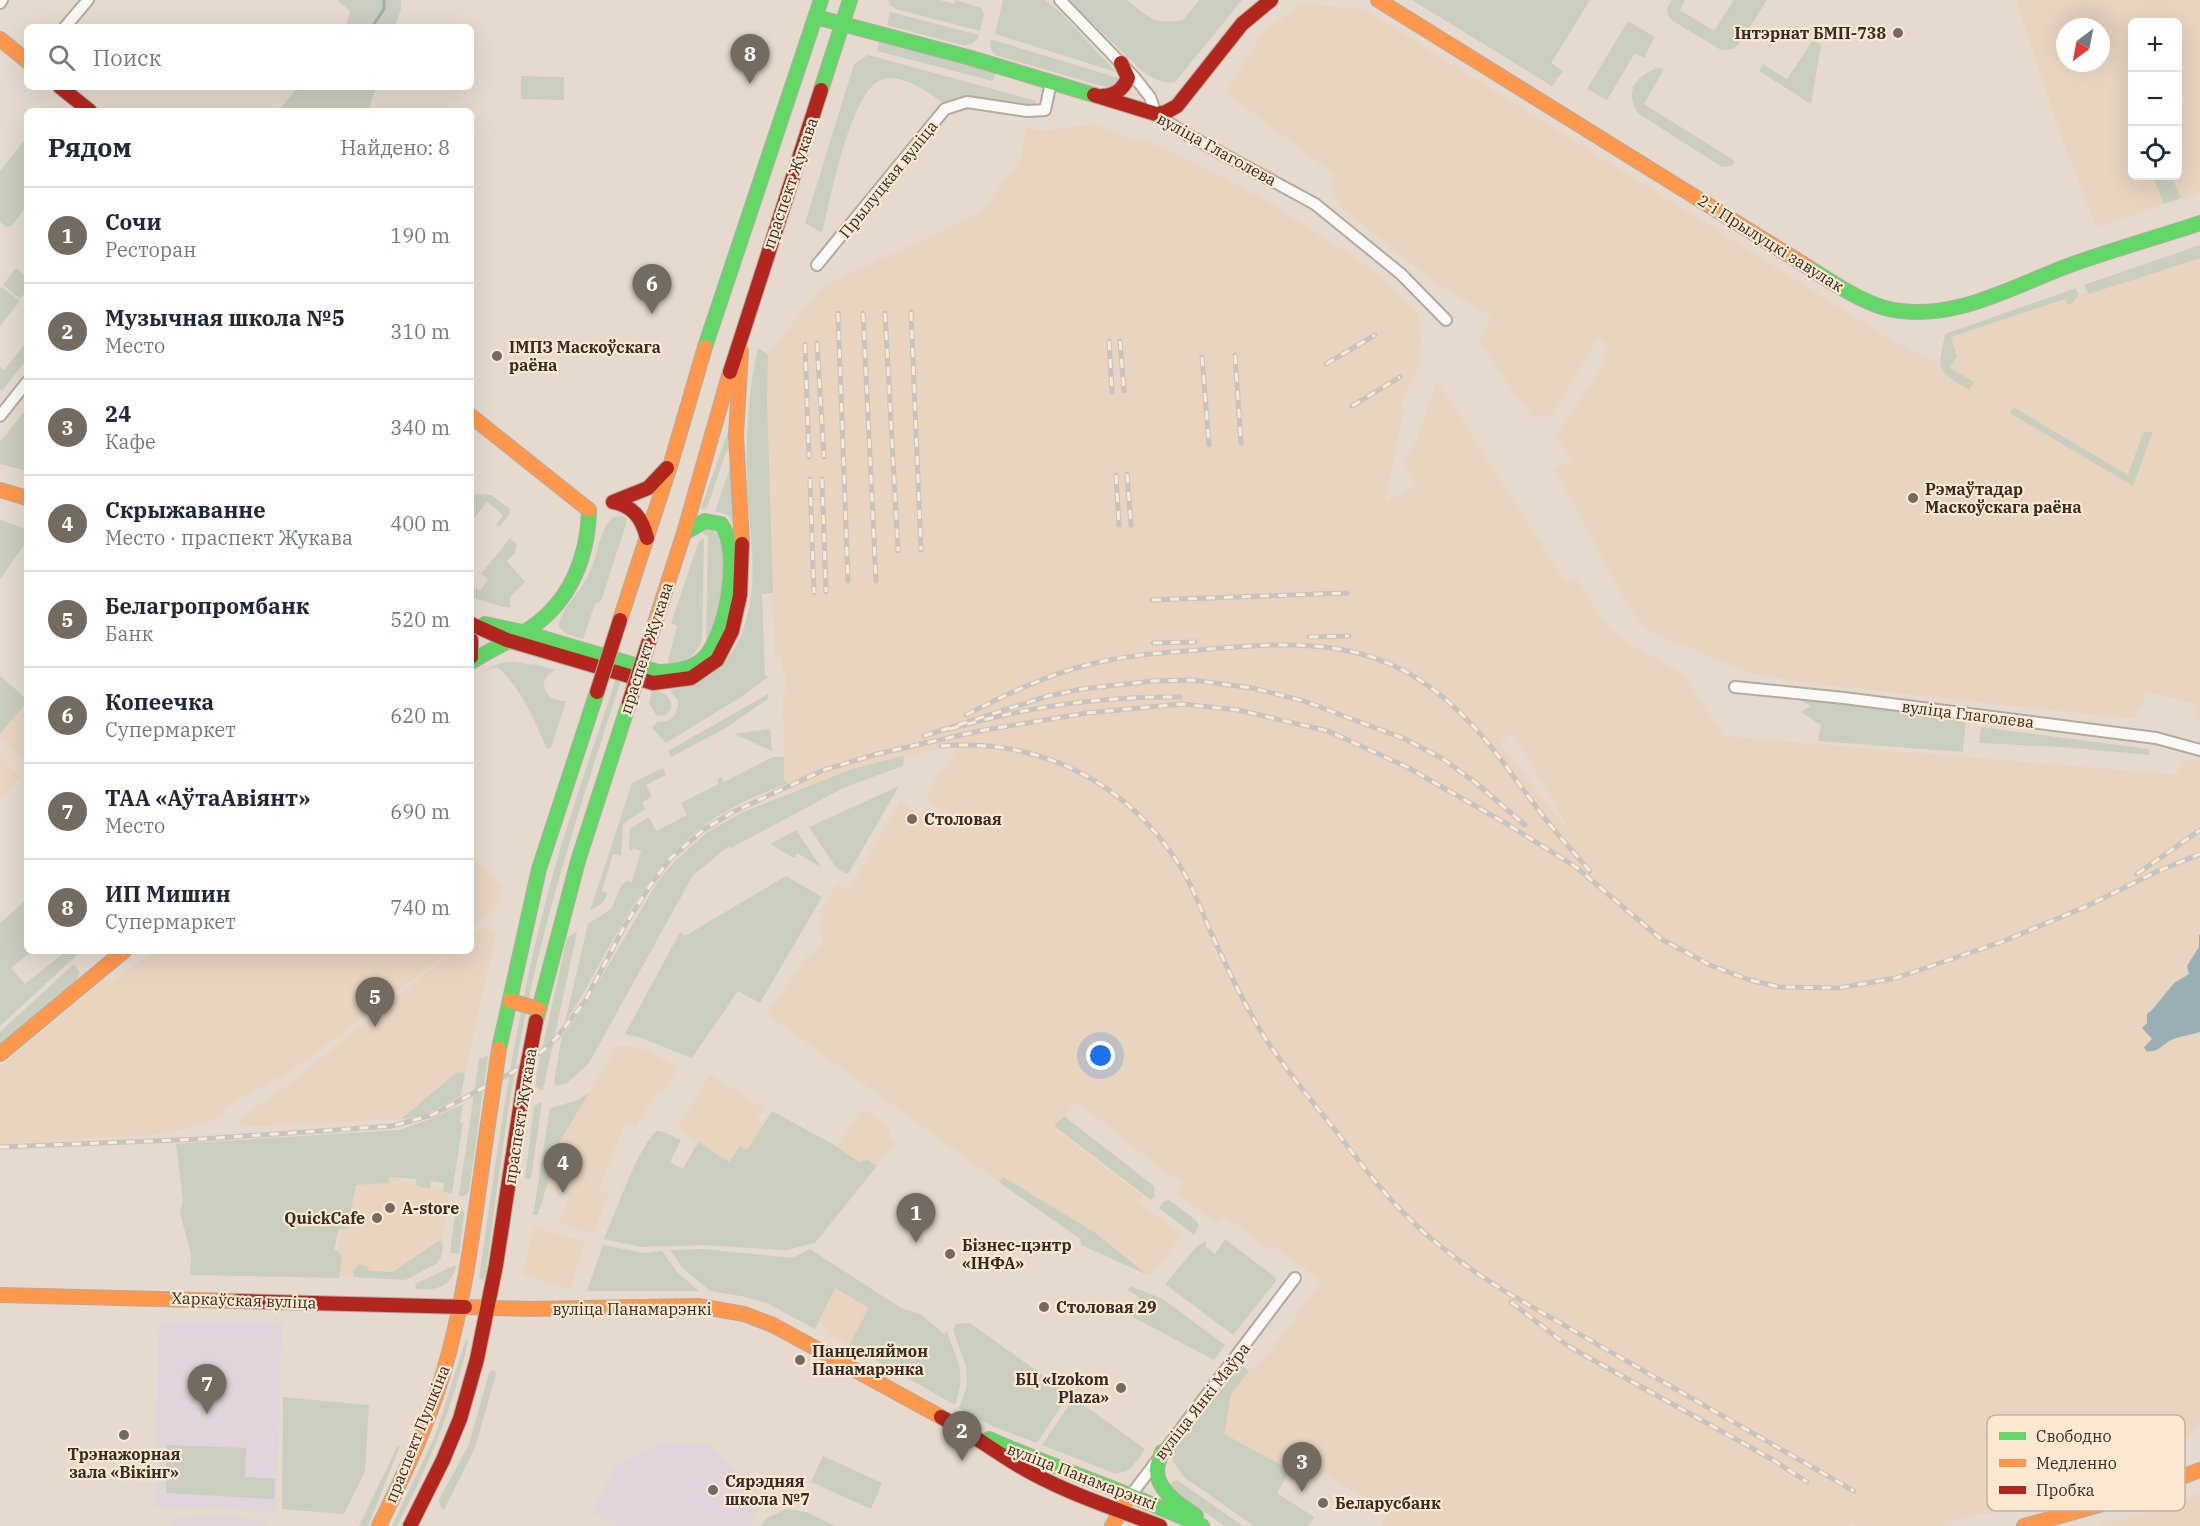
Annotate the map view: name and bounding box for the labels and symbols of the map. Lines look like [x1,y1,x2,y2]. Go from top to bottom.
north arrow [2056,18,2110,72]
place label: Інтэрнат БМП-738 [1735,23,1886,43]
marker: Інтэрнат БМП-738 [1891,26,1905,40]
pin: 8 [730,34,770,84]
street label: вуліца Глаголева [1154,108,1280,190]
street label: праспект Жукава [758,114,822,251]
street label: Прылуцкая вуліца [834,116,942,242]
street label: 2-і Прылуцкі завулак [1695,190,1848,296]
pin: 6 [632,264,672,314]
place label: ІМПЗ Маскоўскага раёна [509,337,661,375]
marker: ІМПЗ Маскоўскага раёна [490,349,504,363]
place label: Рэмаўтадар Маскоўскага раёна [1925,479,2082,517]
marker: Рэмаўтадар Маскоўскага раёна [1906,491,1920,505]
street label: праспект Жукава [615,579,677,716]
street label: вуліца Глаголева [1901,696,2036,732]
place label: Столовая [924,809,1002,829]
marker: Столовая [905,812,919,826]
pin: 5 [356,978,394,1027]
your location [1086,1041,1115,1070]
street label: праспект Жукава [499,1046,541,1185]
pin: 4 [544,1144,582,1193]
pin: 1 [896,1194,936,1243]
place label: А-store [402,1198,459,1218]
marker: А-store [383,1201,397,1215]
place label: QuickCafe [284,1208,365,1228]
marker: QuickCafe [370,1211,384,1225]
place label: Бізнес-цэнтр «ІНФА» [962,1235,1072,1273]
marker: Бізнес-цэнтр «ІНФА» [943,1247,957,1261]
street label: Харкаўская вуліца [171,1287,317,1313]
place label: Столовая 29 [1056,1297,1157,1317]
street label: вуліца Панамарэнкі [553,1299,711,1319]
marker: Столовая 29 [1037,1300,1051,1314]
street label: вуліца Янкі Маўра [1150,1338,1254,1464]
place label: Панцеляймон Панамарэнка [812,1341,928,1379]
marker: Панцеляймон Панамарэнка [793,1353,807,1367]
street label: праспект Пушкіна [380,1362,454,1506]
pin: 7 [188,1364,226,1414]
place label: БЦ «Izokom Plaza» [1015,1369,1109,1407]
marker: БЦ «Izokom Plaza» [1114,1381,1128,1395]
pin: 2 [942,1412,982,1461]
legend [1987,1415,2185,1511]
text: Свободно [2036,1426,2112,1446]
marker: Трэнажорная зала «Вікінг» [117,1428,131,1442]
street label: вуліца Панамарэнкі [1004,1438,1160,1514]
pin: 3 [1282,1442,1322,1492]
place label: Трэнажорная зала «Вікінг» [67,1444,181,1482]
text: Медленно [2036,1453,2117,1473]
place label: Сярэдняя школа №7 [725,1471,810,1509]
text: Пробка [2036,1480,2095,1500]
marker: Сярэдняя школа №7 [706,1483,720,1497]
place label: Беларусбанк [1335,1493,1441,1513]
marker: Беларусбанк [1316,1496,1330,1510]

